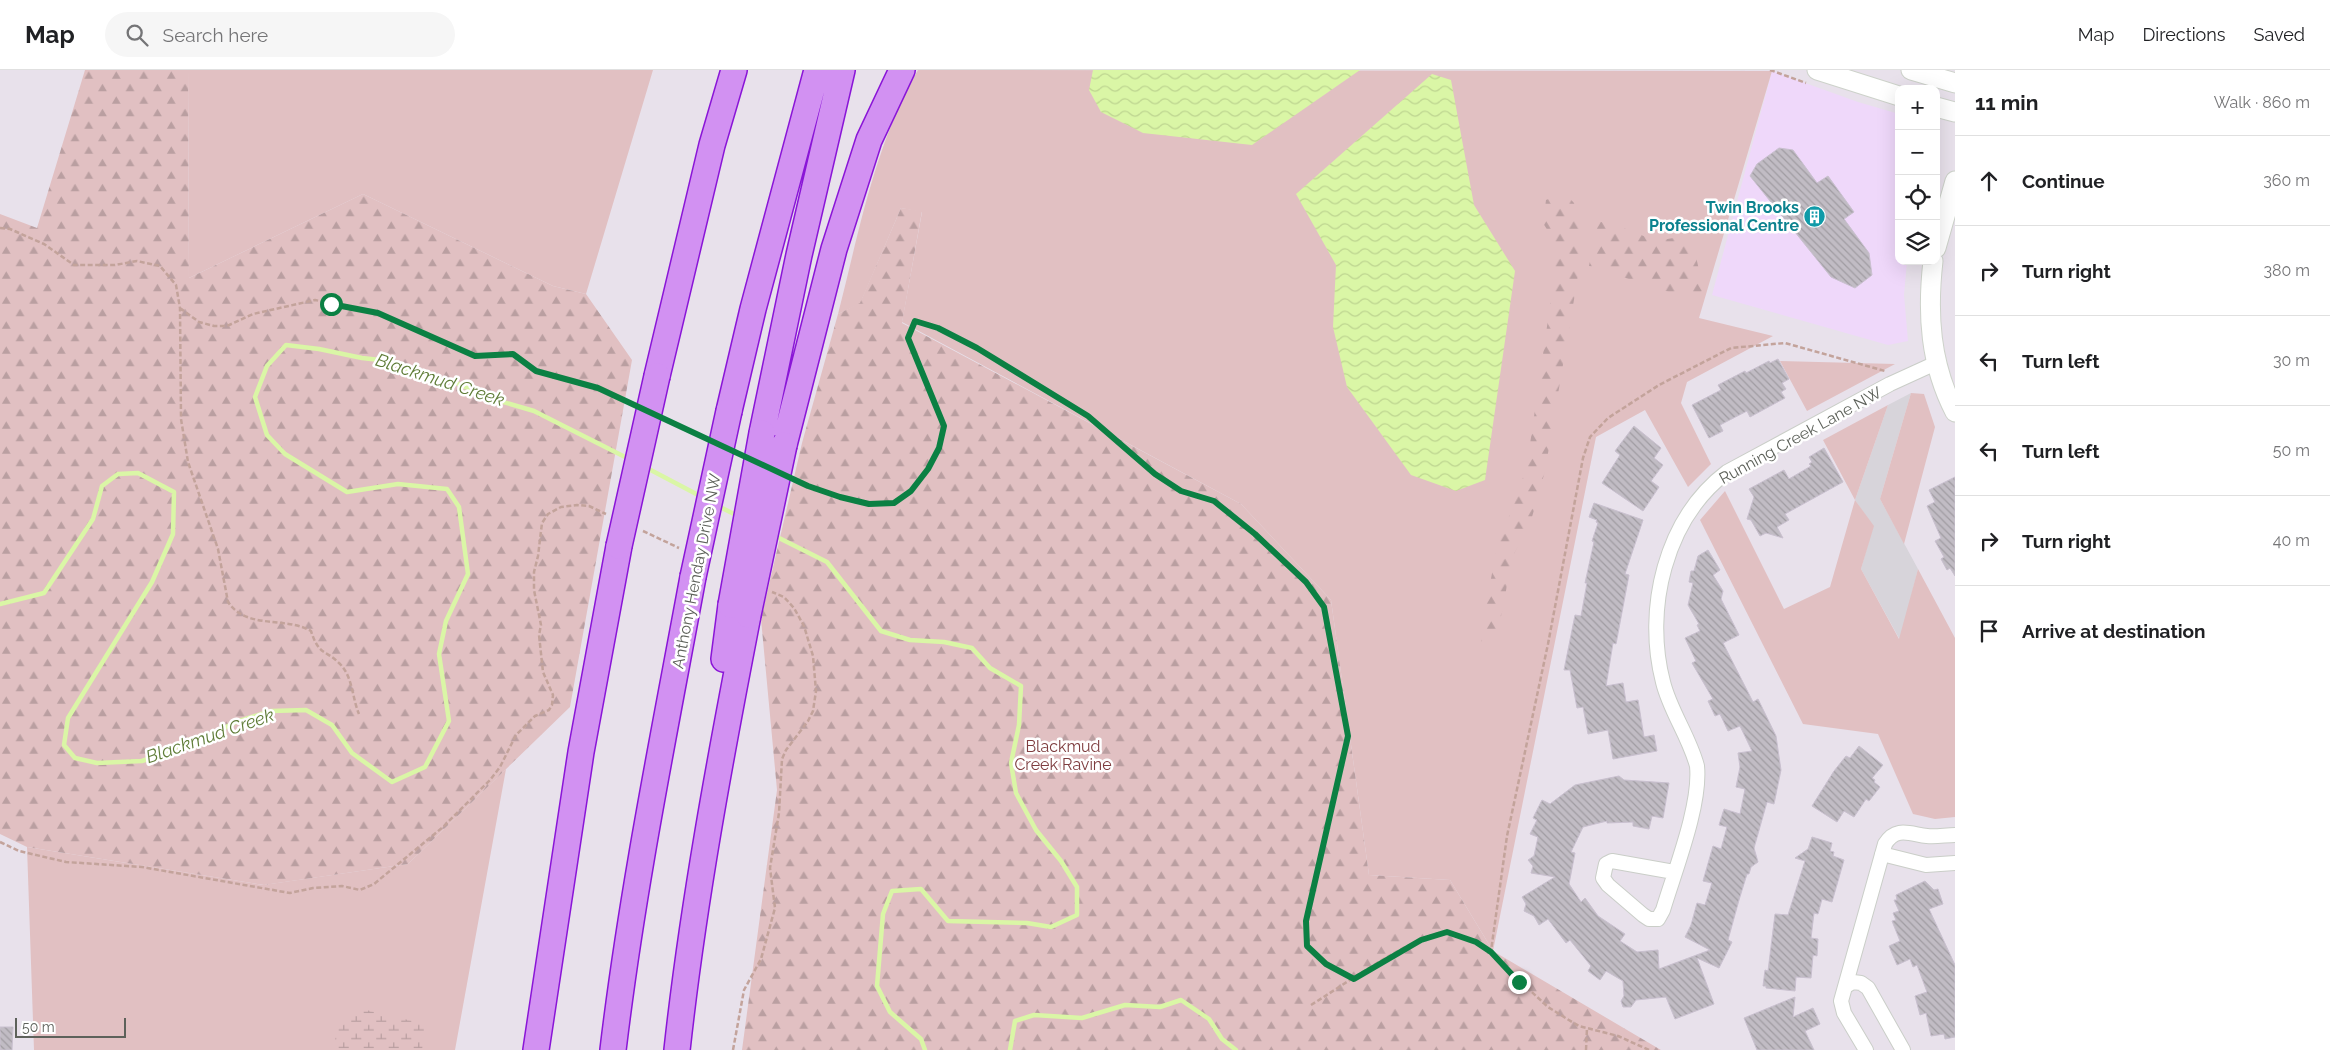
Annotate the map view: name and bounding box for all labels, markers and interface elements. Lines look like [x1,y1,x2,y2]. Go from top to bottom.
search box [105,12,455,57]
text: Map [25,20,75,49]
icon: search [123,21,151,49]
text: Search here [163,24,268,46]
text: Map [2078,24,2114,45]
text: Directions [2142,24,2226,45]
text: Saved [2254,24,2305,45]
map controls [1895,85,1940,265]
button: + [1895,85,1940,130]
text: 11 min [1975,90,2038,115]
text: Walk · 860 m [2214,93,2310,112]
button: − [1895,130,1940,175]
icon: ahead [1975,167,2003,195]
text: Continue [2022,170,2105,192]
text: 360 m [2263,171,2310,190]
button: locate [1895,175,1940,220]
place label: Twin Brooks Professional Centre [1649,198,1799,235]
building icon: Twin Brooks Professional Centre [1803,204,1827,228]
button: layers [1895,220,1940,265]
icon: right [1975,257,2003,285]
text: Turn right [2022,260,2111,282]
text: 380 m [2263,261,2310,280]
route start [320,293,343,316]
icon: left [1975,347,2003,375]
water label: Blackmud Creek [373,349,507,410]
text: Turn left [2022,350,2099,372]
text: 30 m [2273,351,2310,370]
street label: Running Creek Lane NW [1716,383,1885,488]
icon: left [1975,437,2003,465]
text: Turn left [2022,440,2099,462]
text: 50 m [2273,441,2310,460]
street label: Anthony Henday Drive NW [668,472,725,670]
icon: right [1975,527,2003,555]
text: Turn right [2022,530,2111,552]
text: 40 m [2273,531,2310,550]
icon: arrive [1975,617,2003,645]
text: Arrive at destination [2022,620,2206,642]
water label: Blackmud Creek [143,704,277,767]
park label: Blackmud Creek Ravine [1014,737,1112,774]
route end [1508,971,1531,994]
scale bar [15,1015,126,1038]
text: 50 m [22,1019,55,1035]

